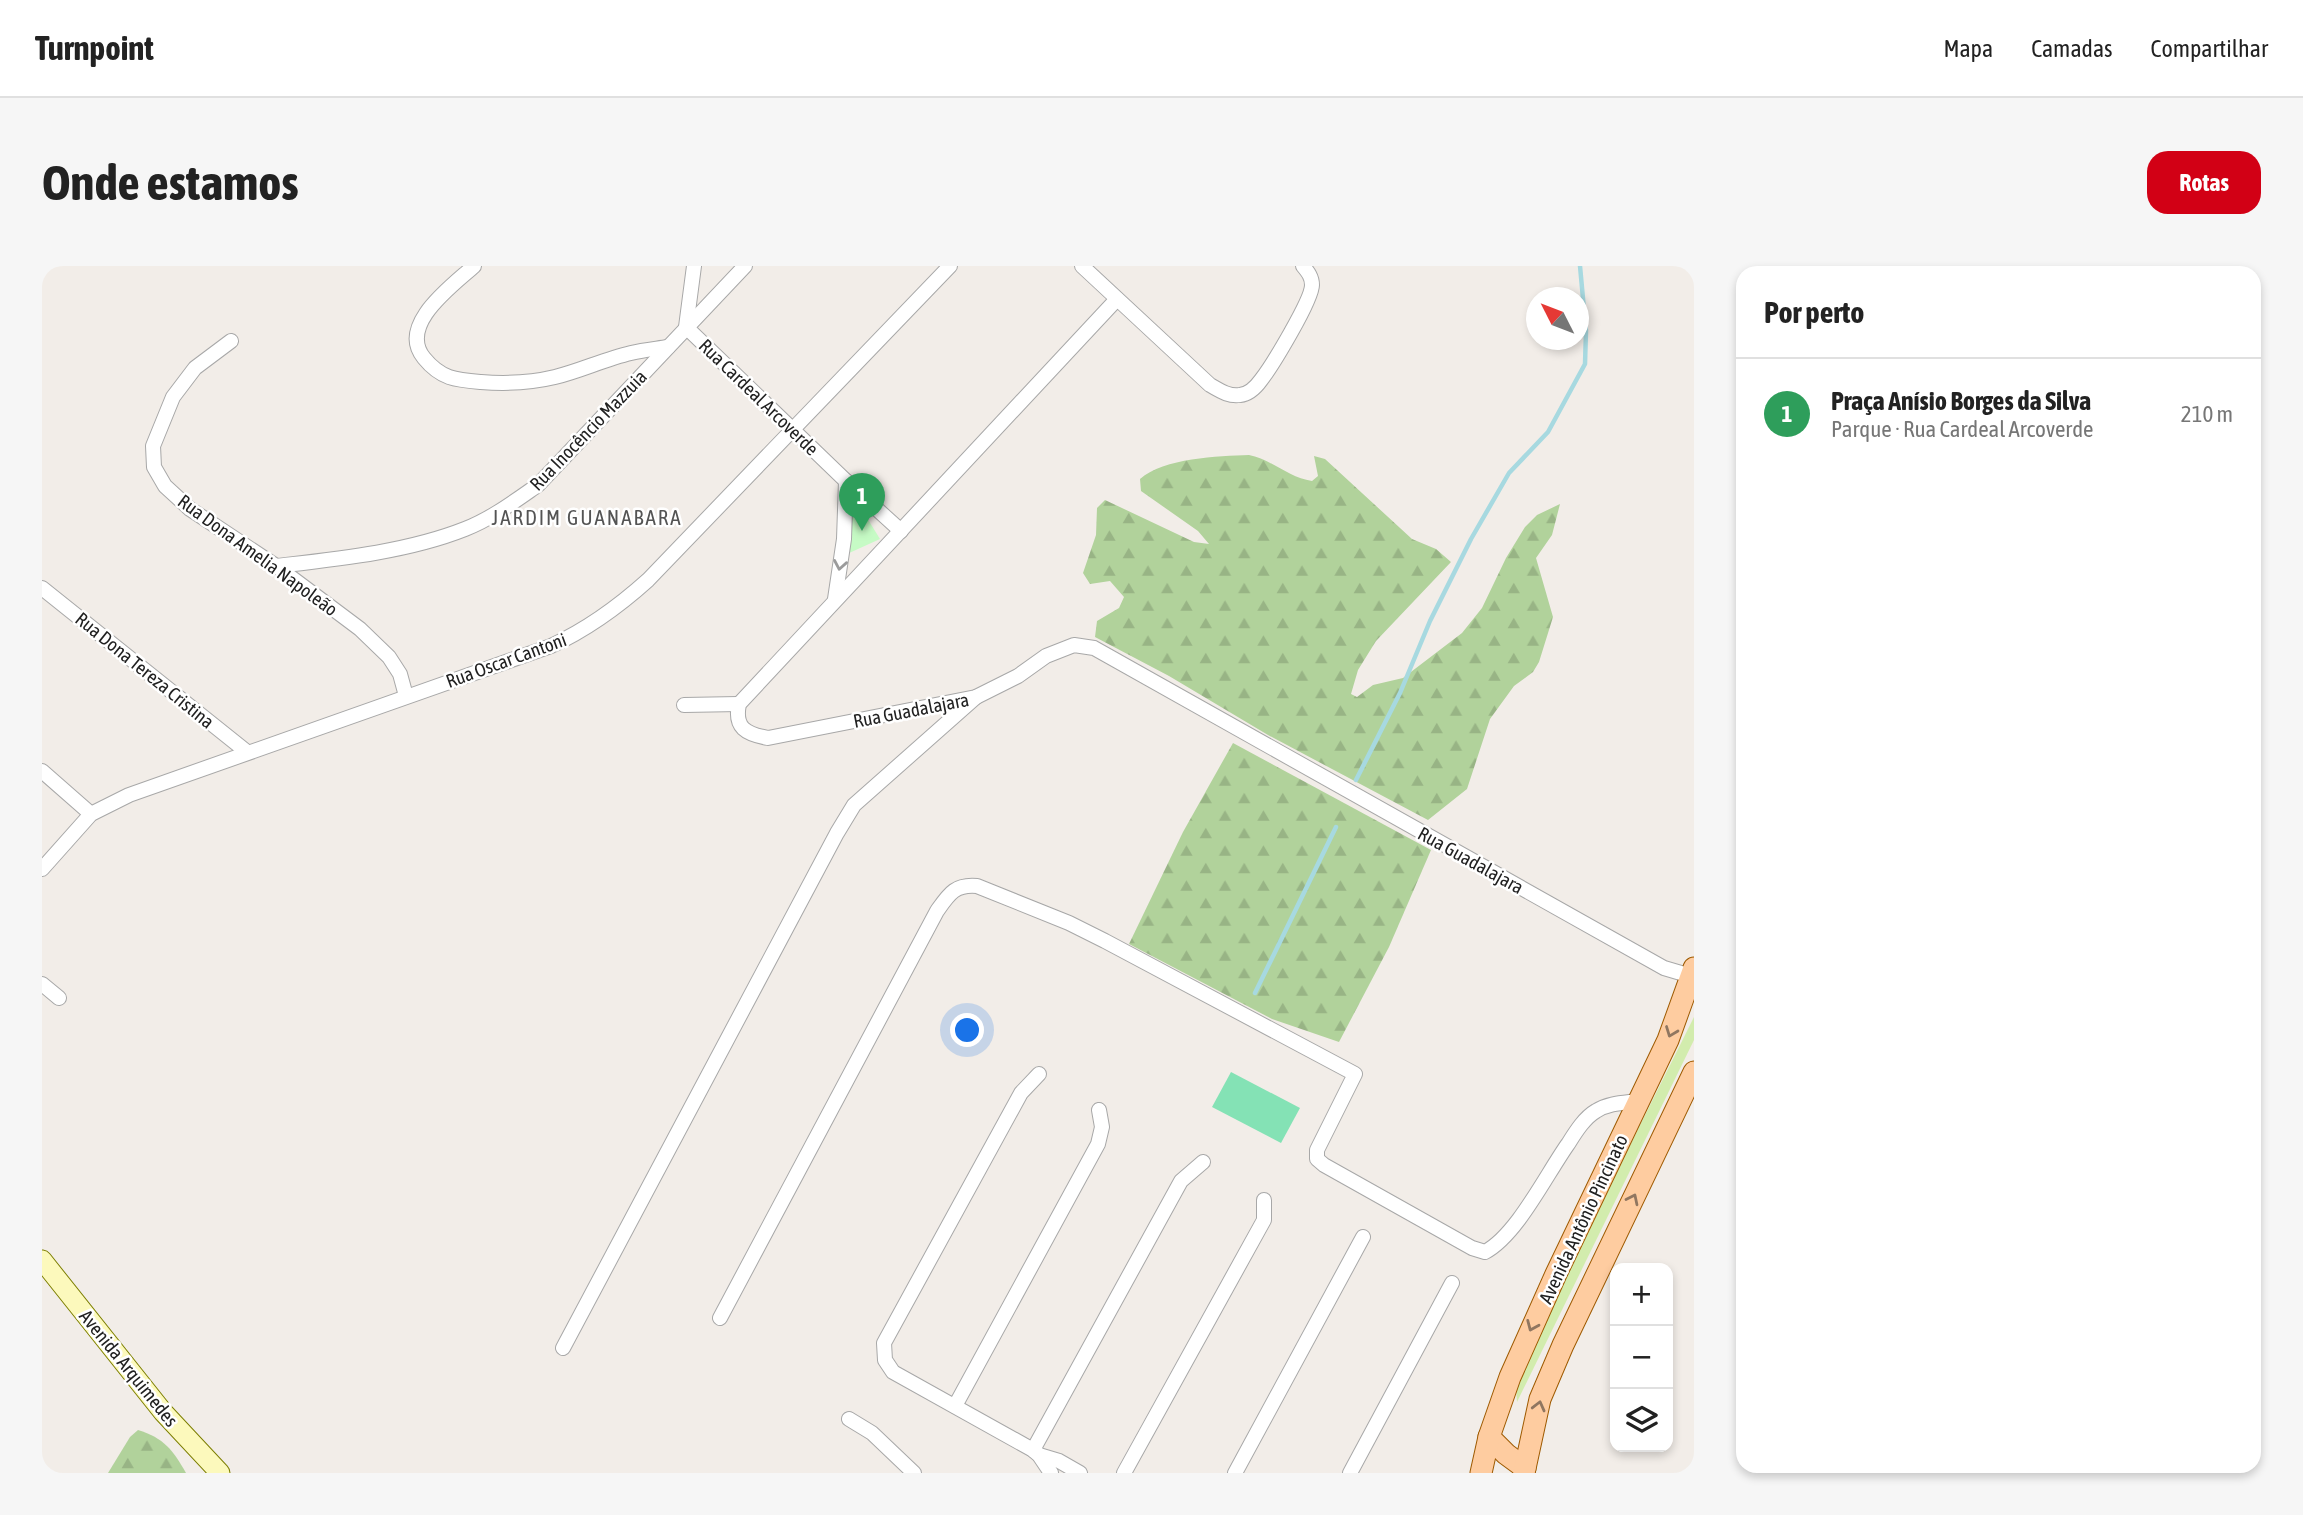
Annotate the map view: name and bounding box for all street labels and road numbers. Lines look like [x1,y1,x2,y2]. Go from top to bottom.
street label: Rua Cardeal Arcoverde [695,334,823,460]
street label: Rua Inocêncio Mazzuia [525,365,651,495]
street label: Rua Dona Amelia Napoleão [174,490,342,620]
street label: Rua Dona Tereza Cristina [71,607,219,733]
street label: Rua Oscar Cantoni [443,628,569,692]
street label: Rua Guadalajara [851,688,971,732]
street label: Rua Guadalajara [1414,822,1528,898]
street label: Avenida Antônio Pincinato [1534,1131,1632,1307]
street label: Avenida Arquimedes [75,1305,183,1431]

